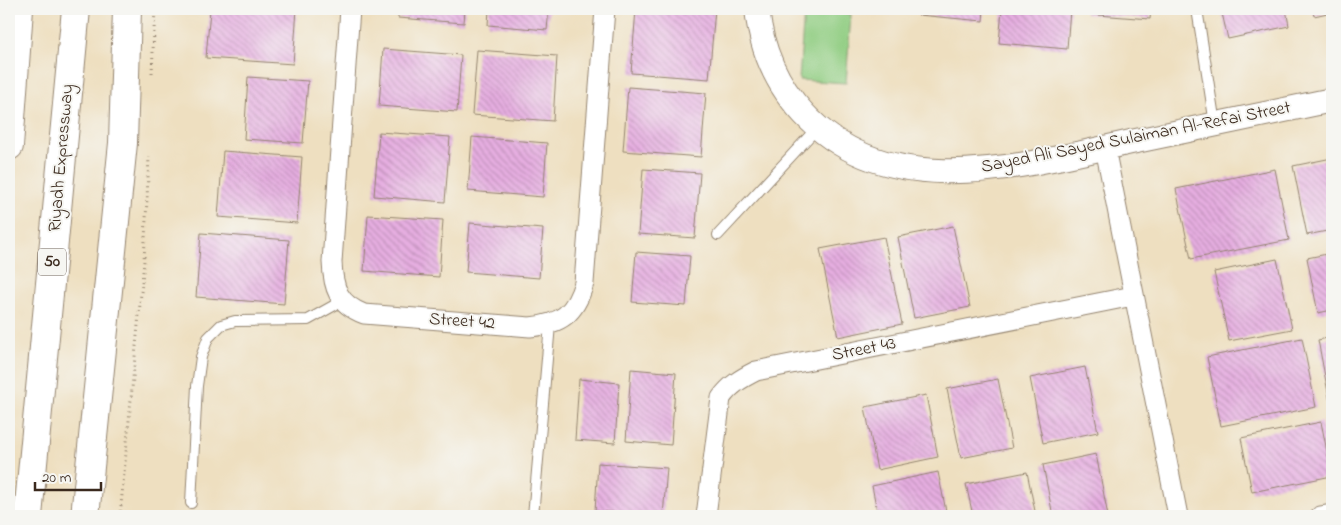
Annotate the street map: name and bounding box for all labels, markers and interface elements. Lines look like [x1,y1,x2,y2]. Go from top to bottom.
street label: Riyadh Expressway [43,83,81,233]
street label: Sayed Ali Sayed Sulaiman Al-Refai Street [979,95,1293,181]
road number: 50 [38,248,66,276]
street label: Street 42 [428,307,496,337]
street label: Street 43 [830,331,898,369]
scale bar [35,460,101,492]
text: 20 m [42,467,72,489]

